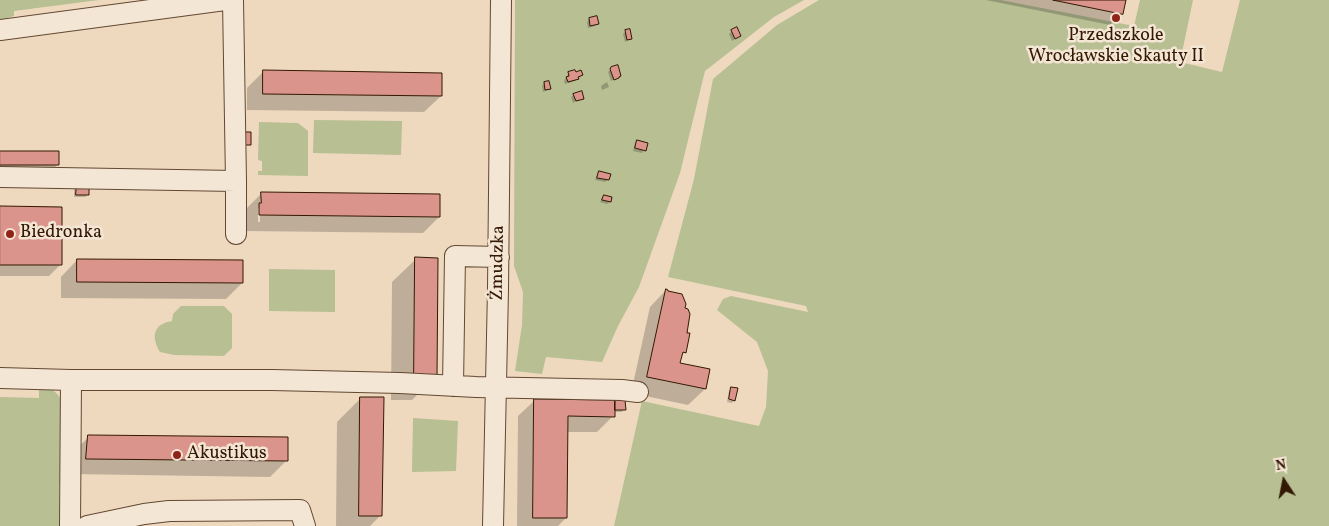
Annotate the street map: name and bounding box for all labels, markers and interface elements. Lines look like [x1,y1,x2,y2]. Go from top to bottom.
marker: Przedszkole Wrocławskie Skauty II [1110,12,1122,24]
place label: Przedszkole Wrocławskie Skauty II [1028,26,1204,68]
place label: Biedronka [20,223,102,245]
street label: Żmudzka [488,225,510,301]
marker: Biedronka [4,228,16,240]
place label: Akustikus [187,444,267,466]
marker: Akustikus [171,449,183,461]
text: N [1274,455,1288,476]
north arrow [1259,456,1309,506]

